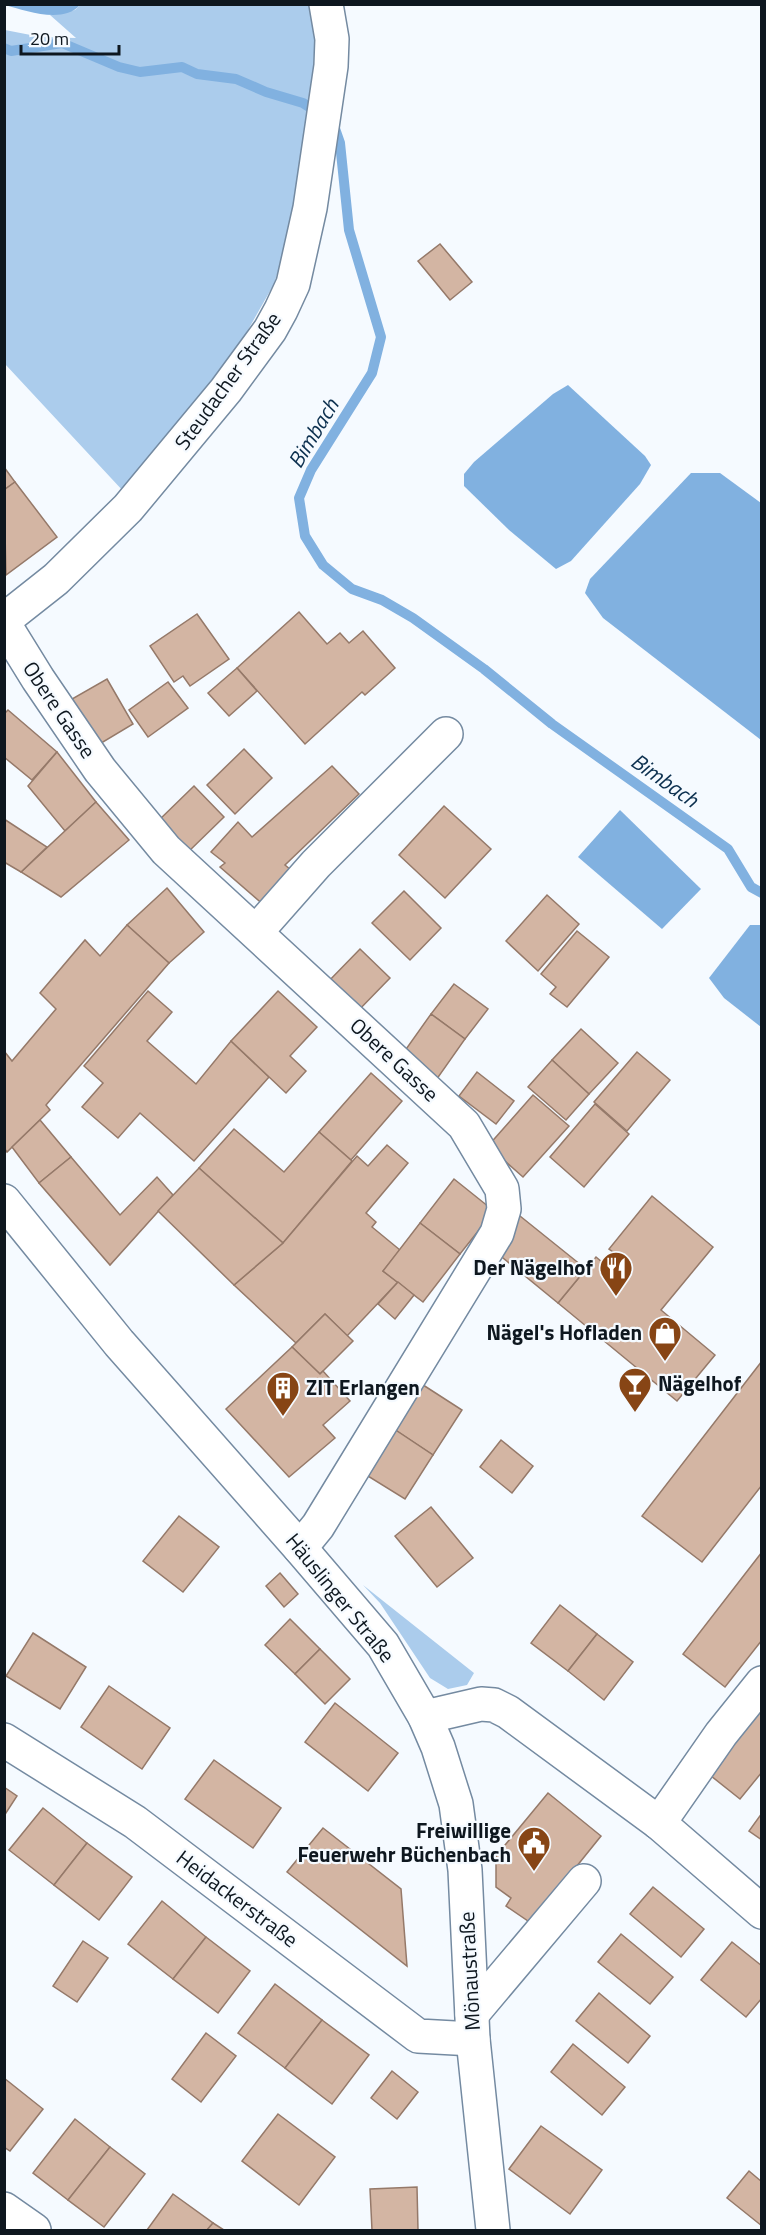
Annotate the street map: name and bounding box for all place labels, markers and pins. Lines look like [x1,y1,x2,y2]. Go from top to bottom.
restaurant icon: Der Nägelhof [598,1250,634,1297]
place label: Der Nägelhof [473,1251,593,1283]
shop icon: Nägel's Hofladen [647,1315,683,1362]
place label: Nägel's Hofladen [487,1316,642,1348]
bar icon: Nägelhof [617,1366,653,1413]
place label: Nägelhof [658,1367,742,1399]
building icon: ZIT Erlangen [265,1370,301,1417]
place label: ZIT Erlangen [306,1371,420,1403]
place label: Freiwillige Feuerwehr Büchenbach [298,1814,511,1870]
public building icon: Freiwillige Feuerwehr Büchenbach [516,1825,552,1872]

